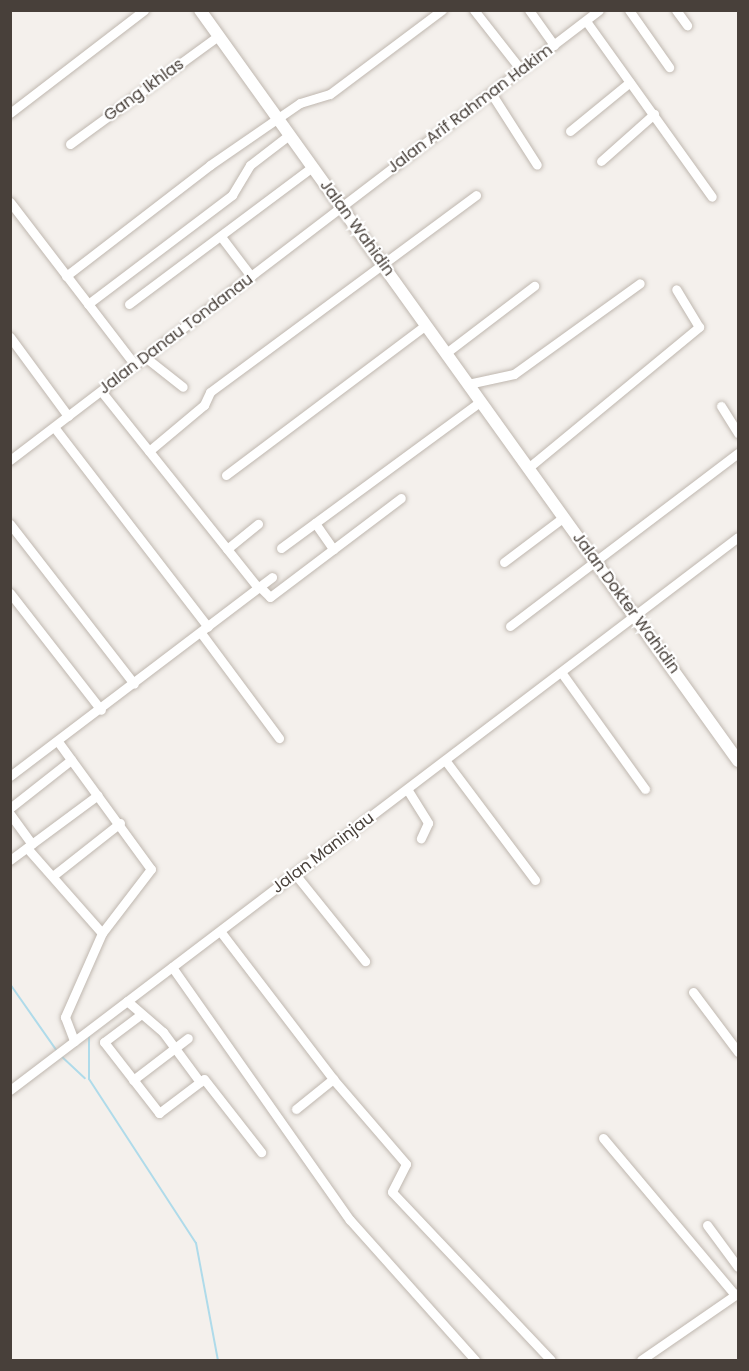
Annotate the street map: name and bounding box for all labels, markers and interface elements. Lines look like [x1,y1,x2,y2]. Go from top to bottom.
street label: Jalan Arif Rahman Hakim [384,41,556,177]
street label: Gang Ikhlas [100,55,188,125]
street label: Jalan Wahidin [316,176,398,280]
street label: Jalan Danau Tondanau [95,270,257,398]
street label: Jalan Dokter Wahidin [568,529,684,677]
street label: Jalan Maninjau [268,808,378,898]

